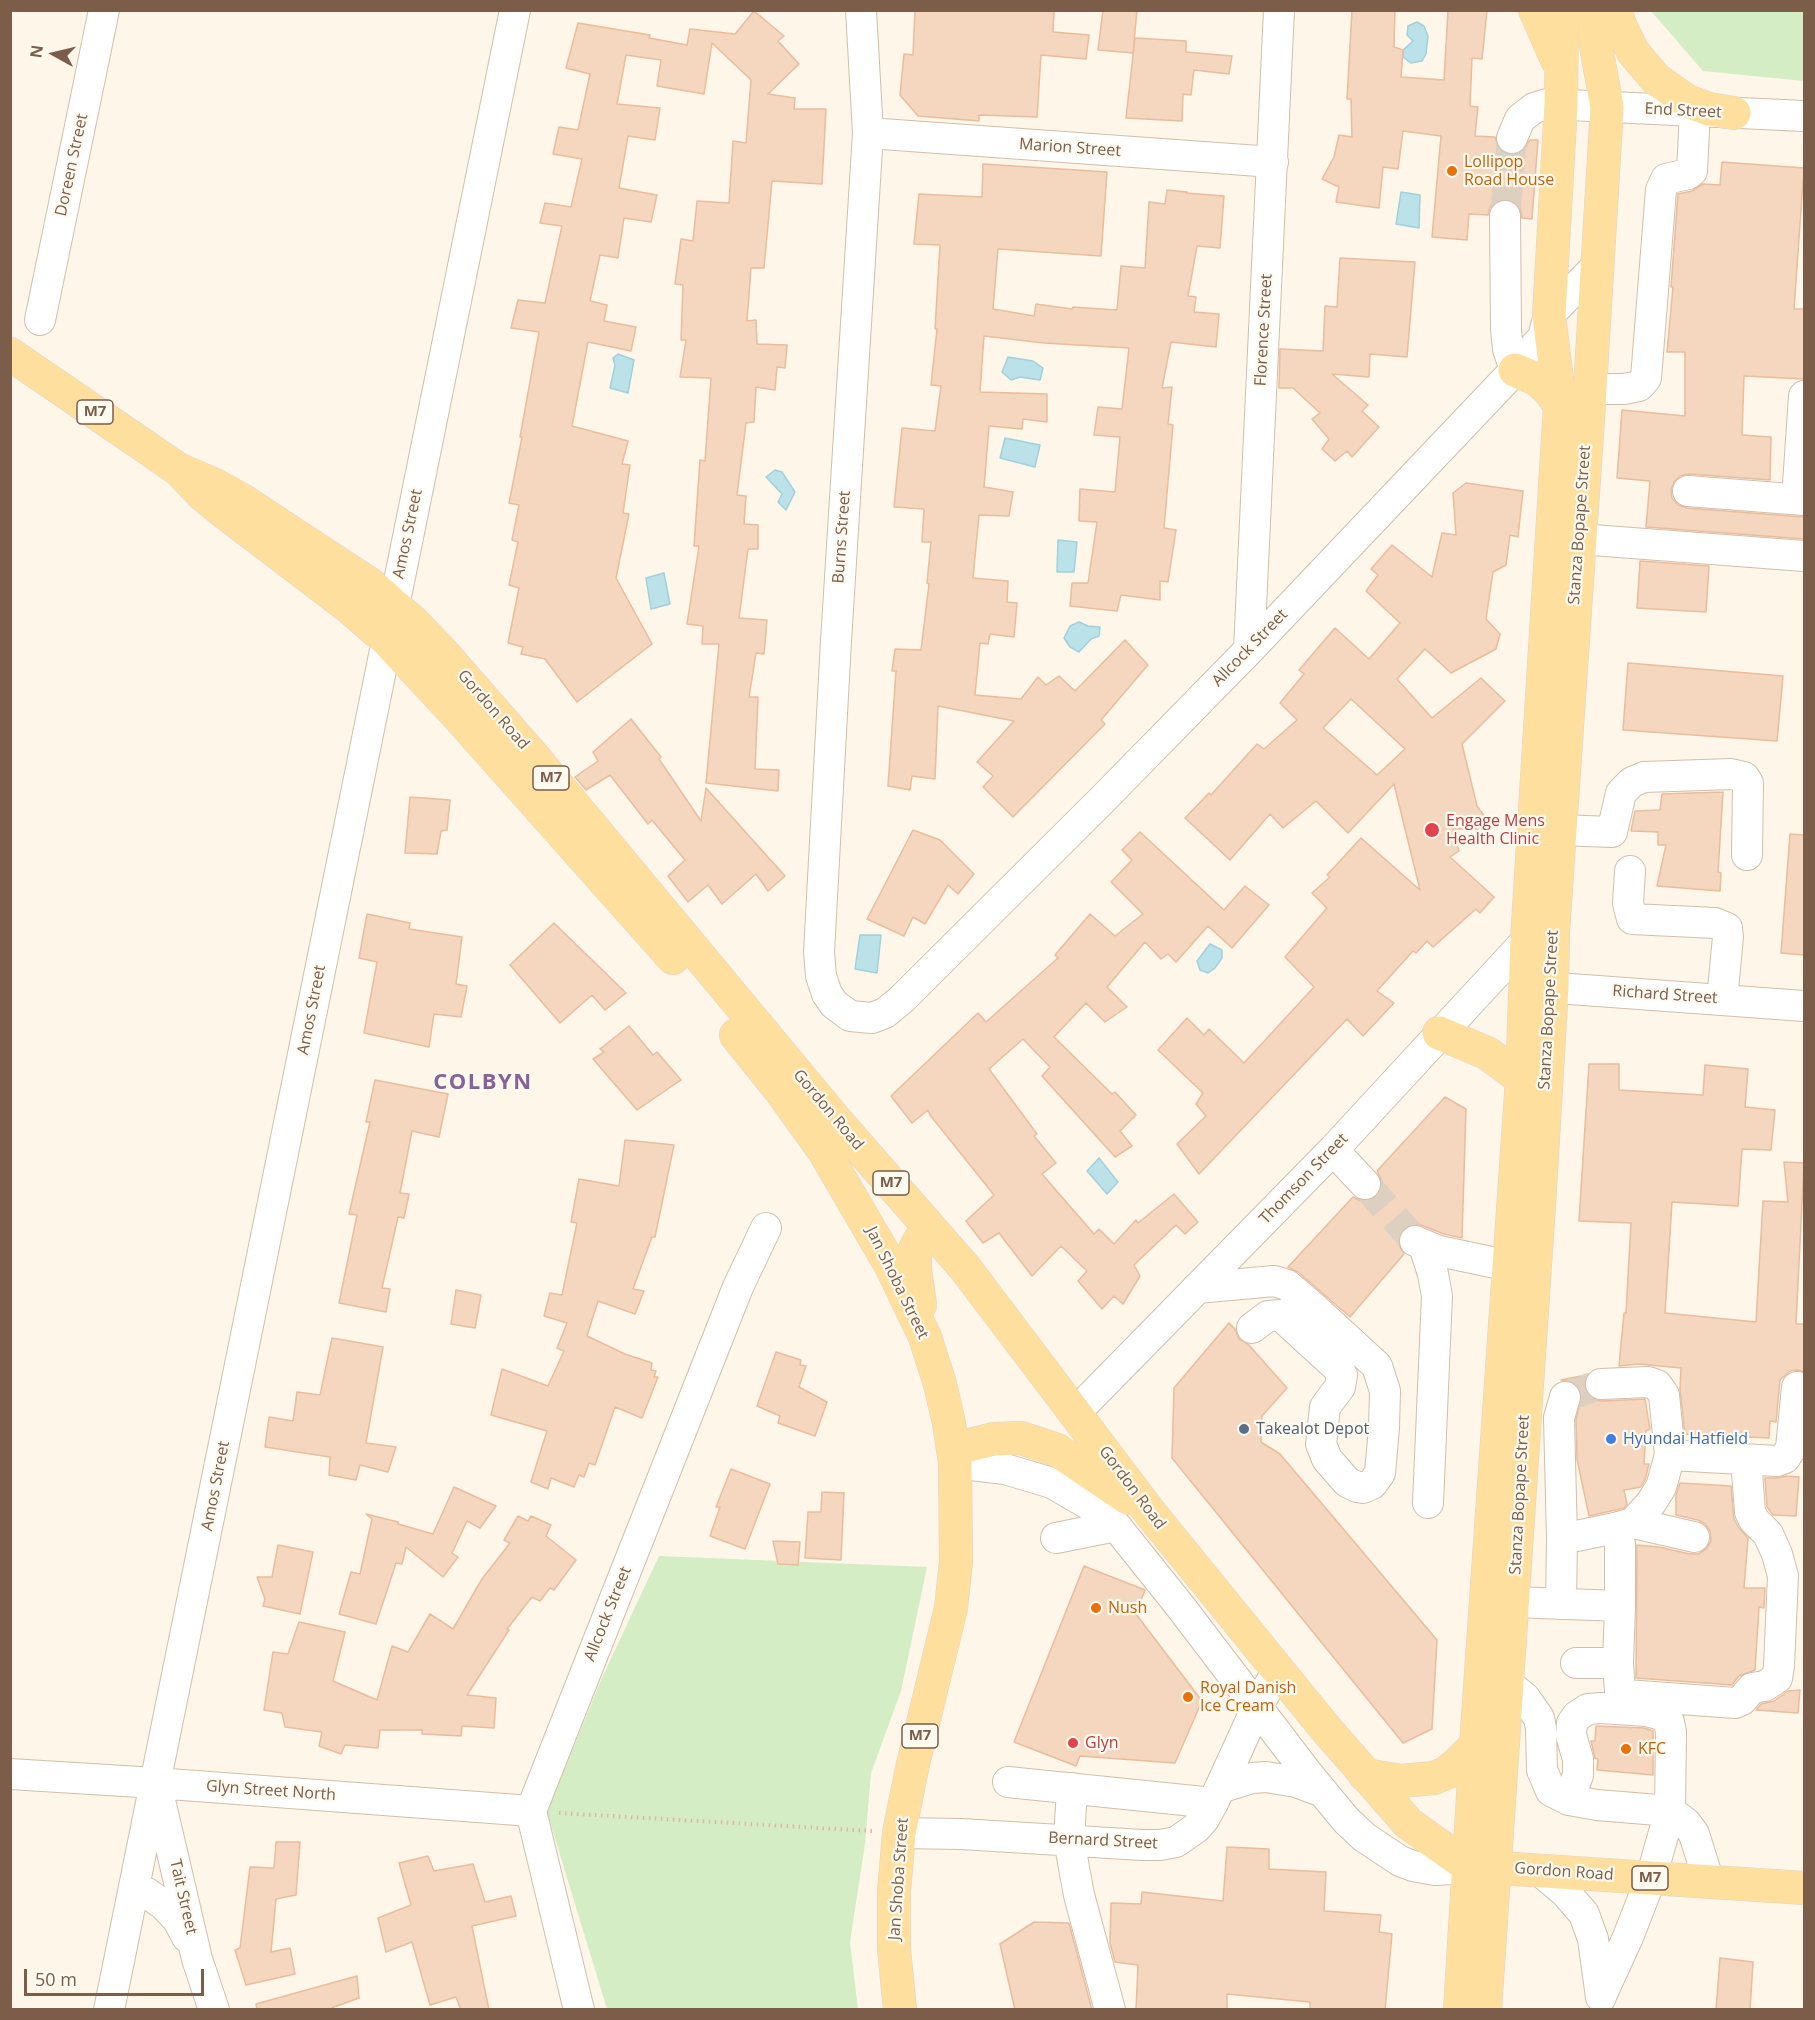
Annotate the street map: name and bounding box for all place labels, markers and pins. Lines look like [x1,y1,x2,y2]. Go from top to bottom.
place label: Lollipop Road House [1464,152,1554,190]
marker: Lollipop Road House [1445,164,1459,178]
place label: Engage Mens Health Clinic [1446,811,1545,849]
marker: Engage Mens Health Clinic [1423,821,1441,839]
place label: Takealot Depot [1256,1419,1369,1439]
marker: Takealot Depot [1237,1422,1251,1436]
place label: Hyundai Hatfield [1623,1429,1748,1449]
marker: Hyundai Hatfield [1604,1432,1618,1446]
place label: Nush [1108,1598,1147,1618]
marker: Nush [1089,1601,1103,1615]
place label: Royal Danish Ice Cream [1200,1678,1296,1716]
marker: Royal Danish Ice Cream [1181,1690,1195,1704]
place label: Glyn [1085,1733,1118,1753]
marker: Glyn [1066,1736,1080,1750]
place label: KFC [1638,1739,1666,1759]
marker: KFC [1619,1742,1633,1756]

